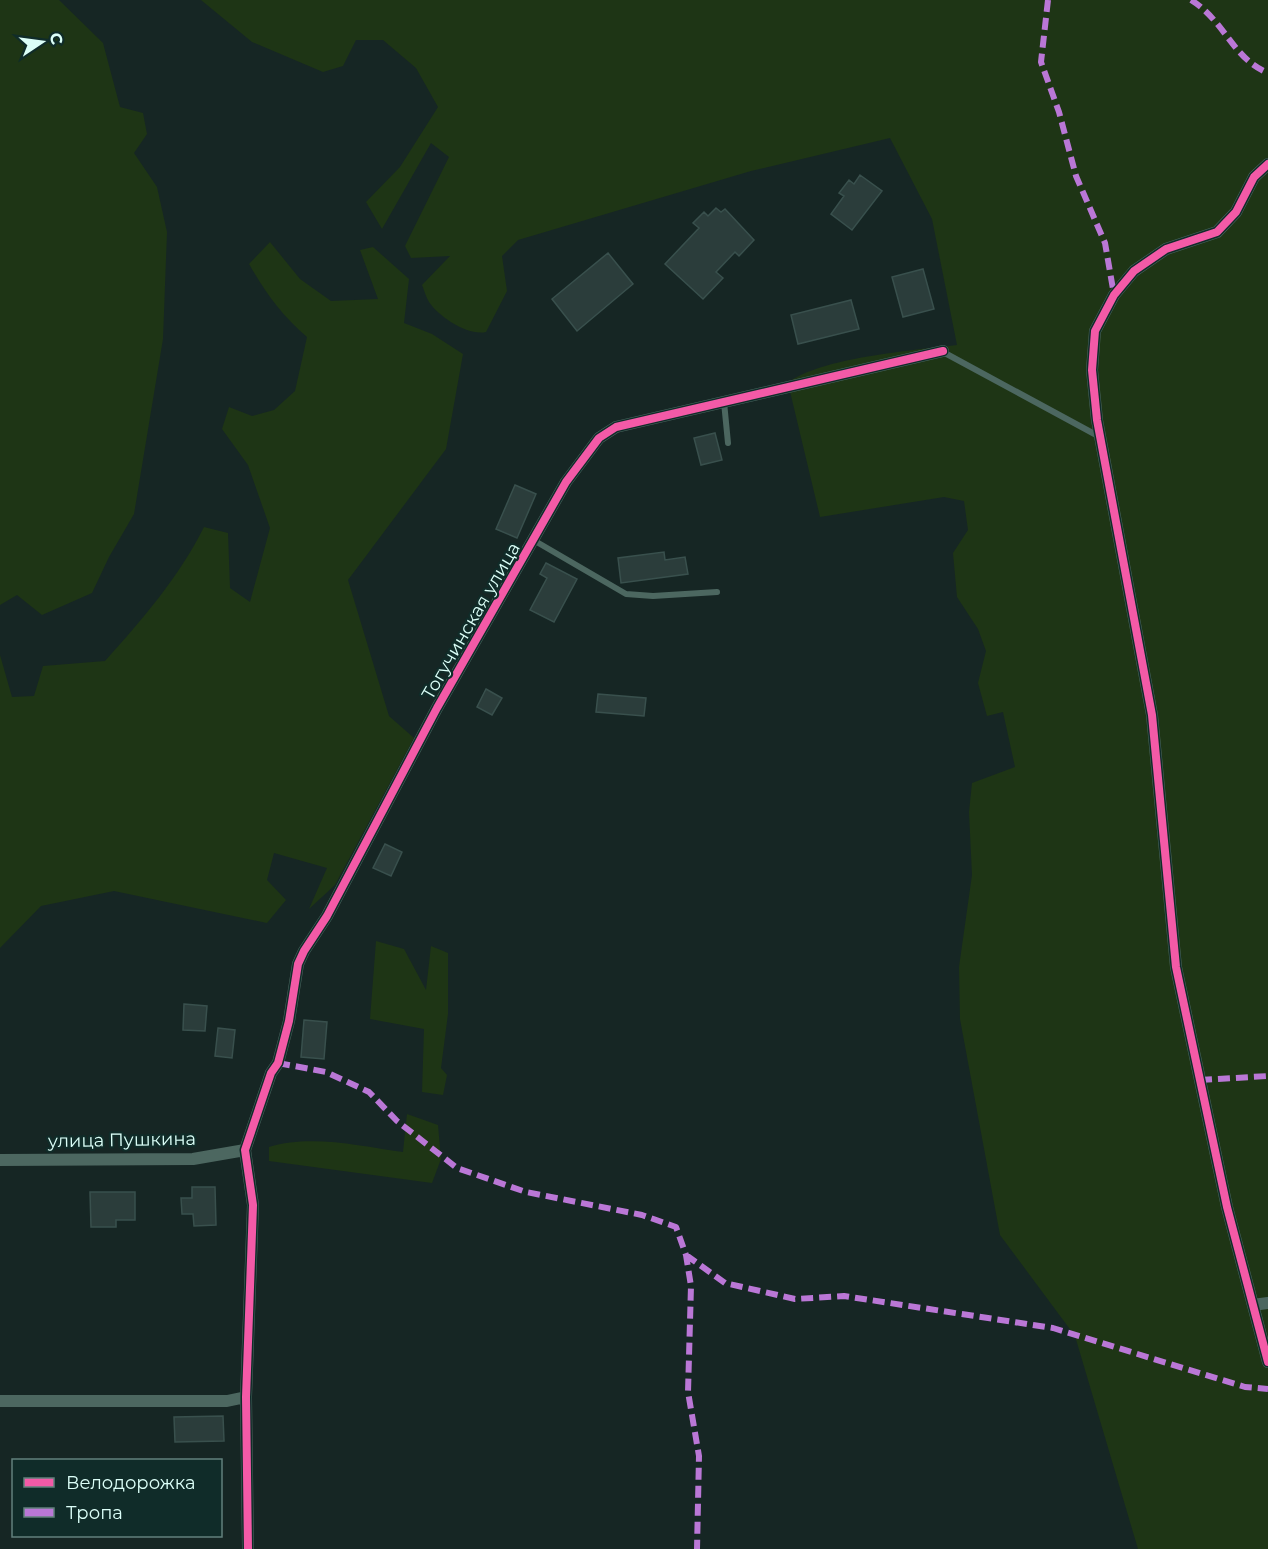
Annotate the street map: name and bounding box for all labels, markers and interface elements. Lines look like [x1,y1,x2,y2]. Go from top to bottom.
north arrow [12,12,72,72]
text: С [46,31,67,47]
street label: Тогучинская улица [417,539,525,703]
street label: улица Пушкина [47,1128,196,1152]
legend [12,1459,222,1537]
text: Велодорожка [66,1472,195,1494]
text: Тропа [66,1502,123,1524]

